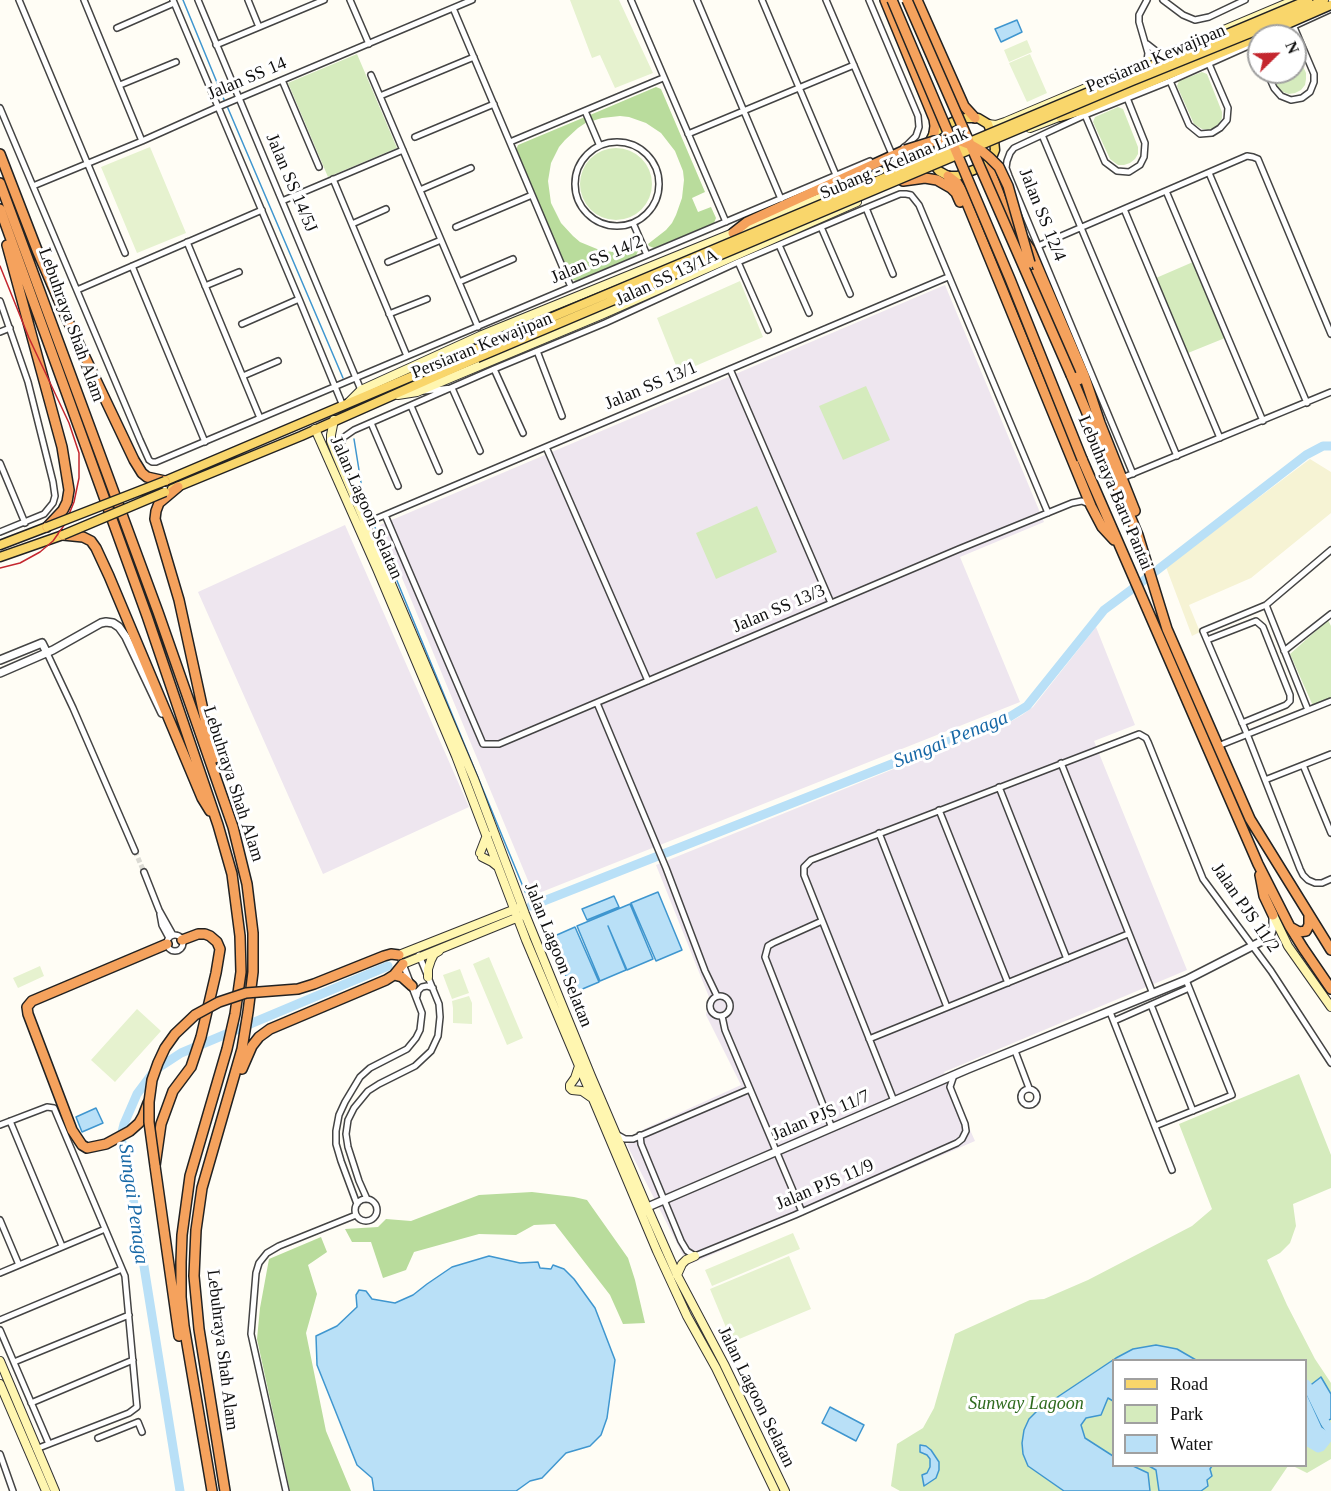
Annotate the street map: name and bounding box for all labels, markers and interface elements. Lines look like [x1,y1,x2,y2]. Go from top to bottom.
street label: Persiaran Kewajipan [1083,20,1229,98]
north arrow [1247,24,1307,84]
text: N [1282,39,1302,56]
street label: Jalan SS 14 [204,53,290,105]
street label: Subang - Kelana Link [817,123,971,205]
street label: Jalan SS 14/5J [261,130,321,236]
street label: Jalan SS 12/4 [1014,166,1070,264]
street label: Jalan SS 14/2 [548,231,646,289]
street label: Lebuhraya Shah Alam [33,245,109,405]
street label: Jalan SS 13/1A [612,245,722,311]
street label: Persiaran Kewajipan [409,308,555,384]
street label: Jalan SS 13/1 [602,357,700,415]
street label: Lebuhraya Baru Pantai [1073,412,1157,574]
street label: Jalan Lagoon Selatan [325,433,407,583]
street label: Jalan SS 13/3 [730,580,828,638]
street label: Lebuhraya Shah Alam [198,704,268,864]
water label: Sungai Penaga [890,706,1012,774]
street label: Jalan PJS 11/2 [1206,859,1284,957]
street label: Jalan Lagoon Selatan [519,880,597,1030]
street label: Jalan PJS 11/7 [769,1086,873,1146]
water label: Sungai Penaga [113,1142,153,1266]
street label: Jalan PJS 11/9 [773,1155,877,1215]
street label: Lebuhraya Shah Alam [201,1268,243,1432]
street label: Jalan Lagoon Selatan [713,1323,799,1471]
legend [1112,1359,1307,1467]
text: Road [1170,1374,1208,1394]
park label: Sunway Lagoon [968,1393,1084,1415]
text: Park [1170,1404,1203,1424]
text: Water [1170,1434,1213,1454]

